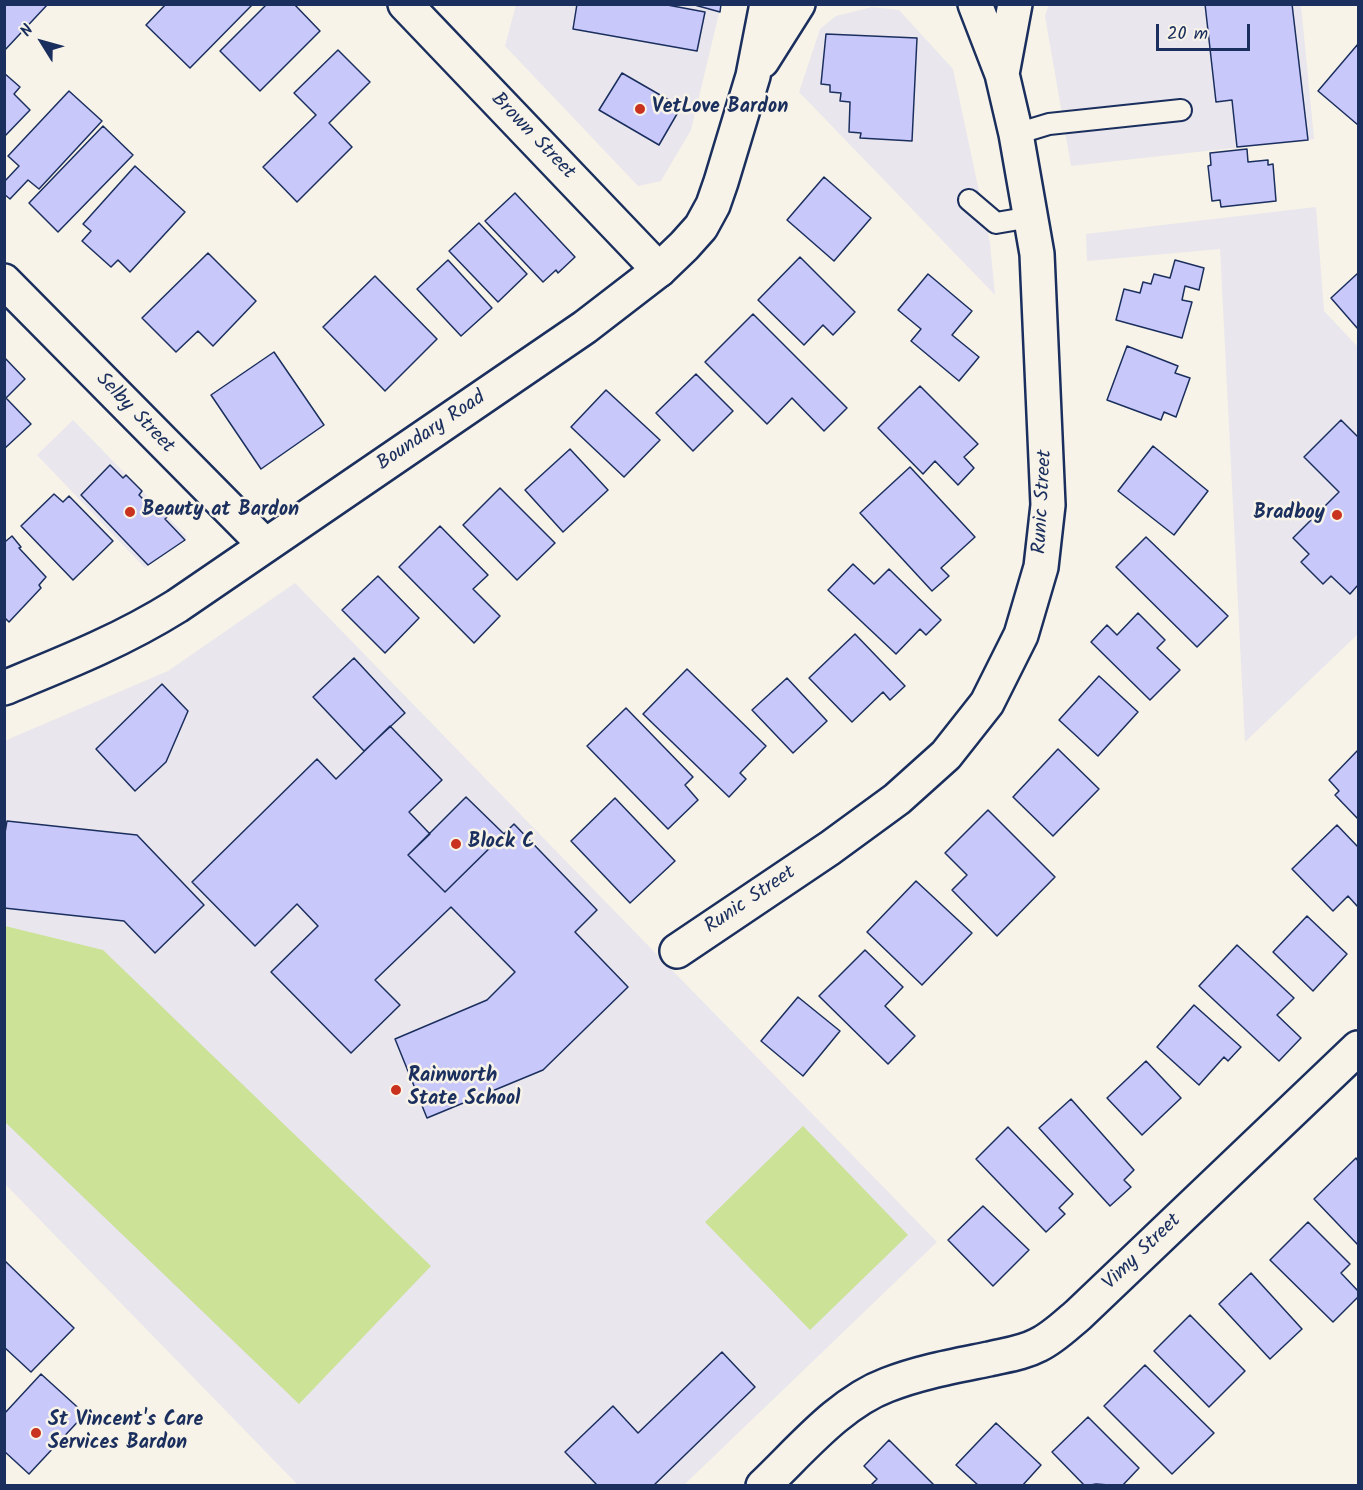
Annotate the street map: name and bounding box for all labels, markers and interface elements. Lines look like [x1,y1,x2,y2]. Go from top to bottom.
north arrow [12,12,72,72]
scale bar [1159,12,1254,50]
text: N [14,19,40,42]
text: 20 m [1167,20,1208,49]
street label: Brown Street [485,89,579,185]
place label: VetLove Bardon [652,97,788,121]
marker: VetLove Bardon [633,102,647,116]
street label: Selby Street [90,369,178,459]
street label: Boundary Road [373,387,491,477]
street label: Runic Street [1029,449,1059,555]
place label: Beauty at Bardon [142,500,299,524]
place label: Bradboy [1253,503,1325,527]
marker: Beauty at Bardon [123,505,137,519]
marker: Bradboy [1330,508,1344,522]
place label: Block C [468,832,535,856]
marker: Block C [449,837,463,851]
street label: Runic Street [701,862,801,940]
place label: Rainworth State School [408,1066,520,1113]
marker: Rainworth State School [389,1083,403,1097]
street label: Vimy Street [1099,1210,1187,1296]
place label: St Vincent's Care Services Bardon [48,1410,203,1457]
marker: St Vincent's Care Services Bardon [29,1426,43,1440]

